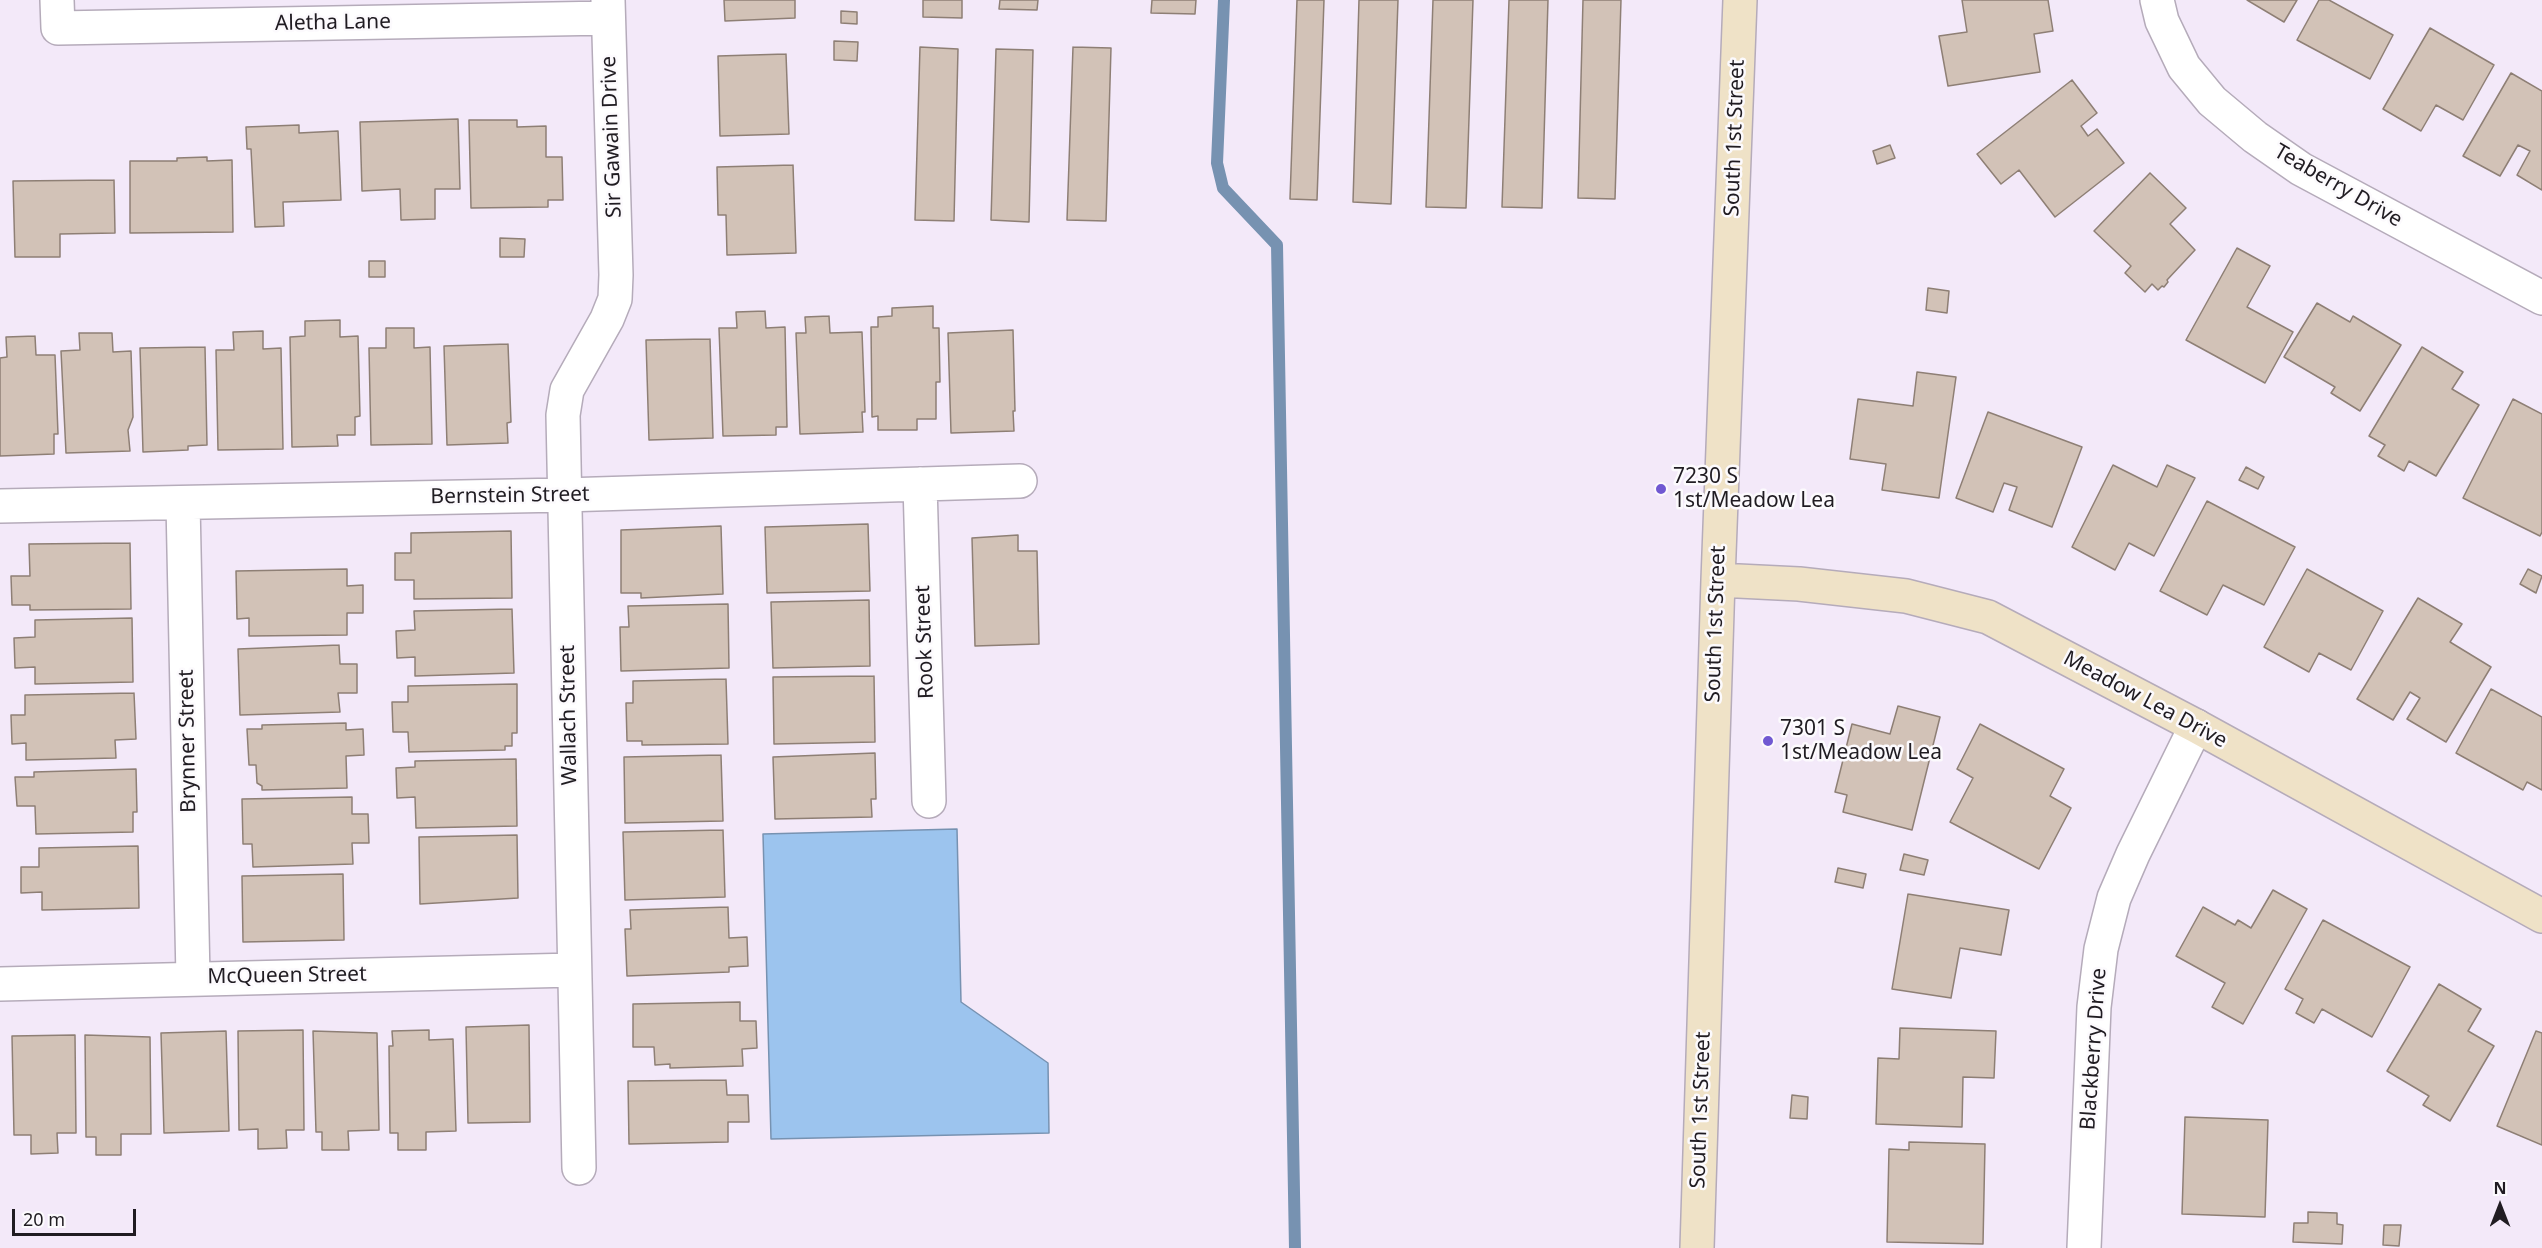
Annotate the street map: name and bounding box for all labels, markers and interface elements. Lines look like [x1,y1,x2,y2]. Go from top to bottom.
street label: Aletha Lane [275,9,391,37]
street label: Sir Gawain Drive [597,55,627,219]
street label: South 1st Street [1720,59,1750,217]
street label: Teaberry Drive [2269,139,2407,233]
place label: 7230 S 1st/Meadow Lea [1673,464,1835,514]
street label: Bernstein Street [430,482,590,510]
marker: 7230 S 1st/Meadow Lea [1654,482,1668,496]
street label: South 1st Street [1701,545,1731,703]
street label: Rook Street [910,585,940,699]
street label: Wallach Street [555,644,583,786]
street label: Meadow Lea Drive [2059,646,2231,754]
street label: Brynner Street [174,669,202,813]
place label: 7301 S 1st/Meadow Lea [1780,716,1942,766]
marker: 7301 S 1st/Meadow Lea [1761,734,1775,748]
street label: McQueen Street [207,962,367,990]
street label: Blackberry Drive [2076,967,2112,1131]
street label: South 1st Street [1686,1031,1716,1189]
north arrow [2470,1176,2530,1236]
text: N [2493,1177,2507,1199]
scale bar [15,1197,140,1235]
text: 20 m [23,1207,65,1231]

